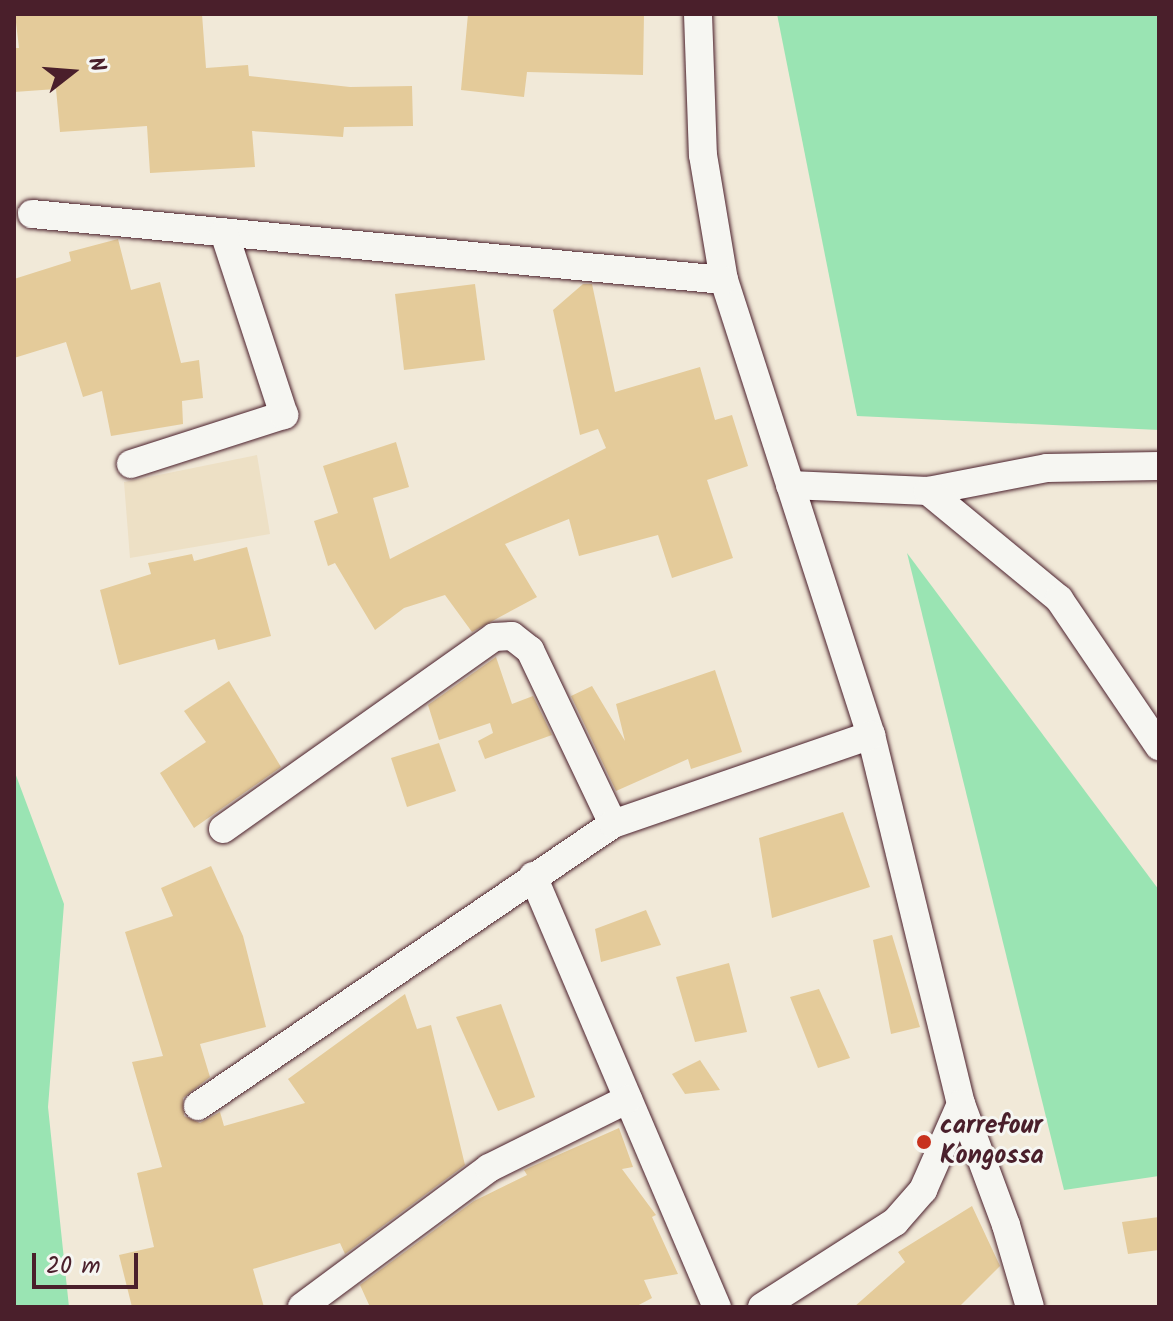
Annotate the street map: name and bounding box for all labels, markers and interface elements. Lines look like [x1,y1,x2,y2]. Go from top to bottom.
north arrow [32,32,112,112]
text: N [77,53,114,77]
place label: carrefour Kongossa [940,1111,1044,1172]
marker: carrefour Kongossa [915,1133,933,1151]
scale bar [36,1237,142,1287]
text: 20 m [46,1247,101,1286]

